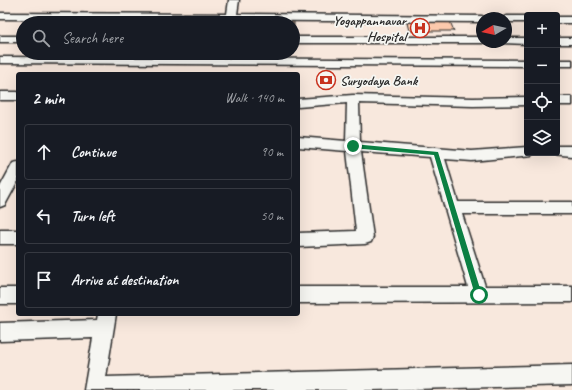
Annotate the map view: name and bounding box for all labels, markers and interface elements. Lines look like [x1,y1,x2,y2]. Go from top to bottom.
place label: Yogappannavar Hospital [333,12,409,45]
north arrow [476,12,512,48]
map controls [524,12,560,156]
button: + [524,12,560,48]
search box [16,16,300,60]
hospital icon: Yogappannavar Hospital [409,17,431,39]
icon: search [30,27,52,49]
text: Search here [62,29,123,48]
button: − [524,48,560,84]
bank icon: Suryodaya Bank [315,69,337,91]
place label: Suryodaya Bank [340,72,419,89]
button: locate [524,84,560,120]
text: 2 min [32,88,65,109]
text: Walk · 140 m [225,90,284,106]
button: layers [524,120,560,156]
route end [344,137,362,155]
icon: ahead [33,141,55,163]
text: Continue [71,143,116,162]
text: 90 m [261,144,283,160]
icon: left [33,205,55,227]
text: Turn left [71,207,114,226]
text: 50 m [261,208,283,224]
icon: arrive [33,269,55,291]
text: Arrive at destination [71,271,178,290]
route start [470,286,488,304]

